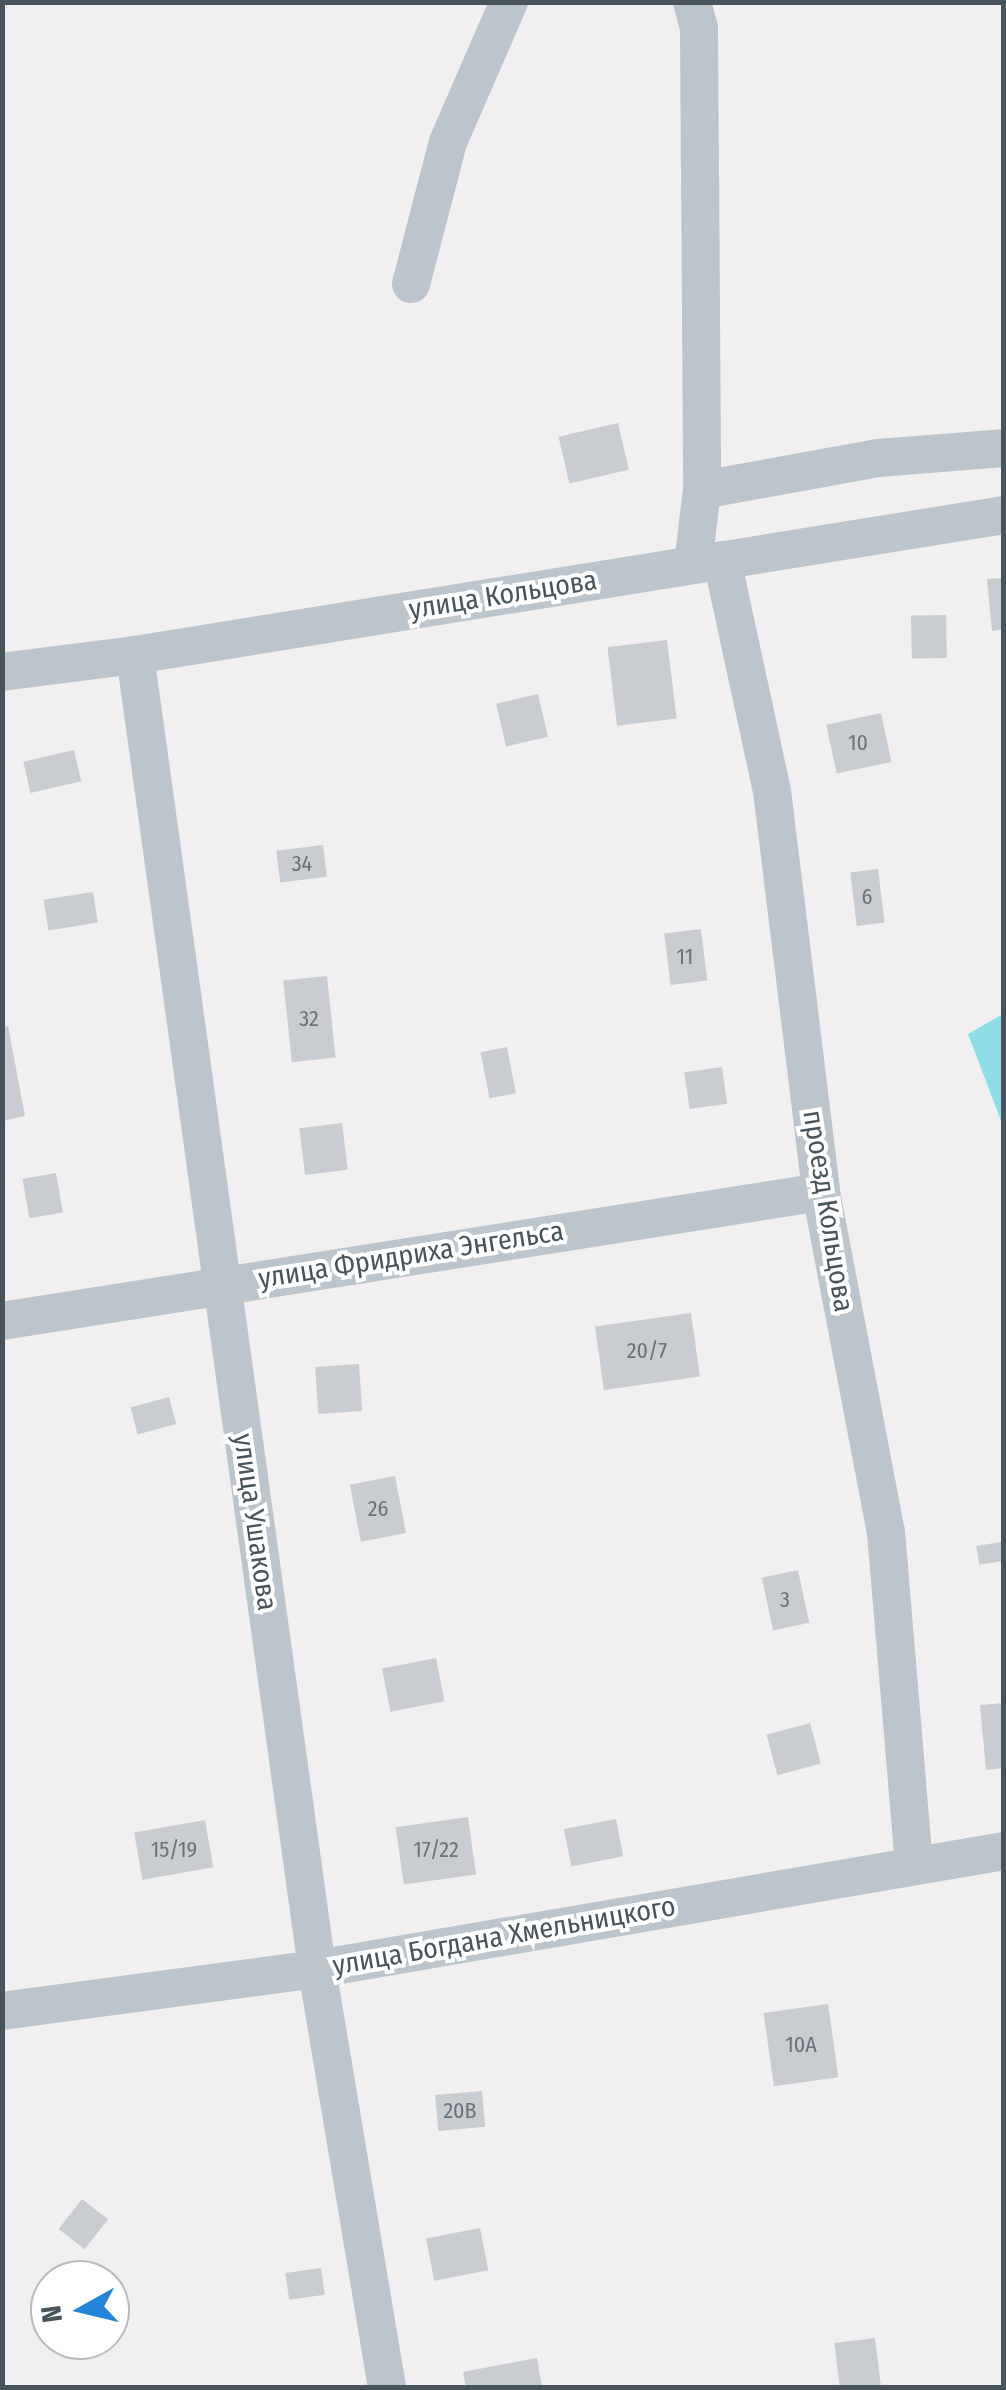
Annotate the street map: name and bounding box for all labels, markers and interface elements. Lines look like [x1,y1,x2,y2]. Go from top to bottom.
street label: улица Кольцова [407,564,599,626]
house number: 10 [848,730,868,756]
house number: 34 [292,851,312,877]
house number: 6 [862,884,872,910]
house number: 11 [677,944,693,970]
house number: 32 [299,1006,319,1032]
street label: проезд Кольцова [795,1108,861,1314]
street label: улица Фридриха Энгельса [256,1214,566,1296]
house number: 20/7 [627,1338,667,1364]
street label: улица Ушакова [226,1431,284,1613]
house number: 26 [368,1496,388,1522]
house number: 3 [780,1587,790,1613]
house number: 15/19 [151,1837,197,1863]
house number: 17/22 [413,1837,459,1863]
street label: улица Богдана Хмельницкого [330,1889,678,1983]
house number: 10А [785,2032,817,2058]
house number: 20В [443,2098,477,2124]
north arrow [30,2260,130,2360]
text: N [34,2303,69,2325]

